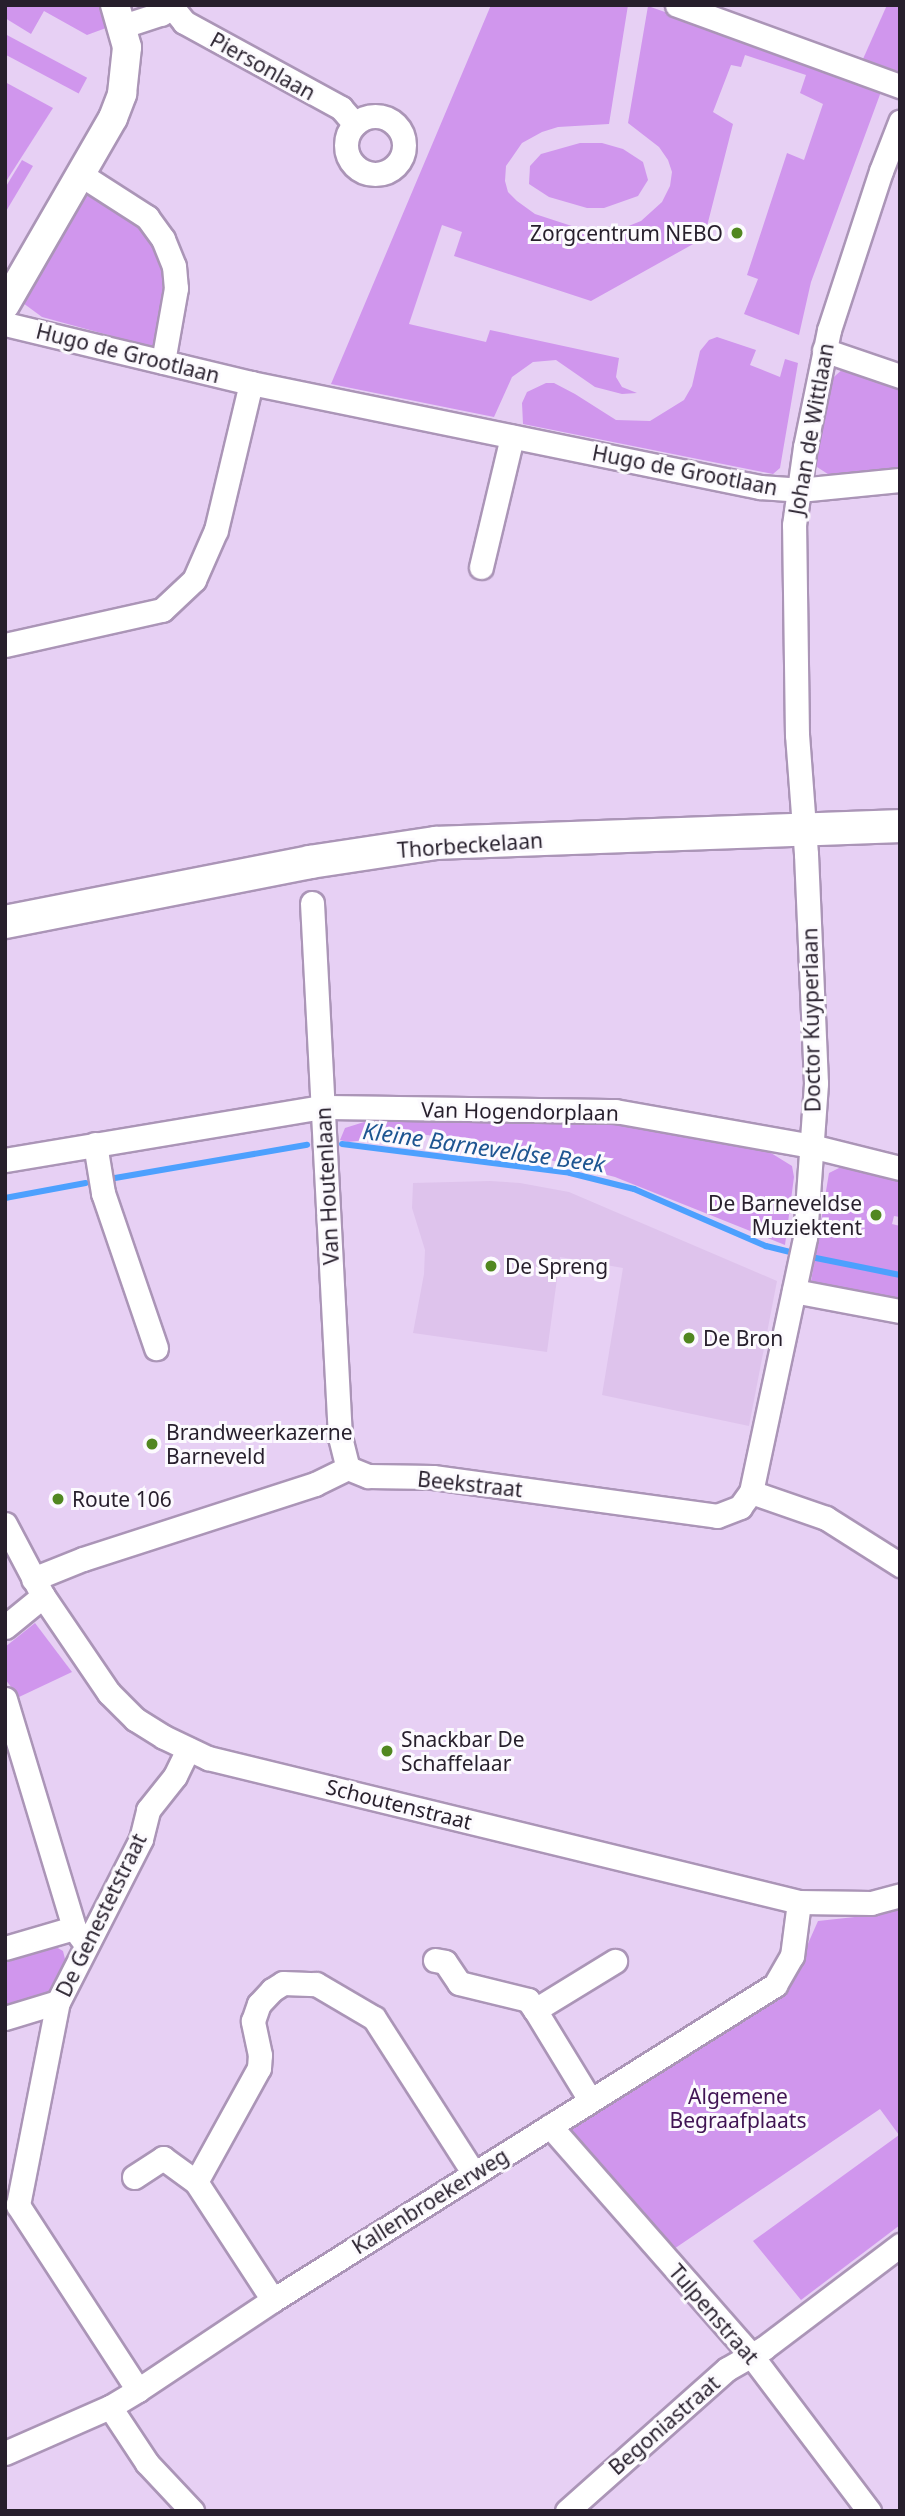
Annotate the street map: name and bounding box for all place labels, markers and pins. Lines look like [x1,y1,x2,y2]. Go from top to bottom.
place label: Zorgcentrum NEBO [530,220,723,246]
marker: Zorgcentrum NEBO [729,225,745,241]
place label: De Barneveldse Muziektent [708,1190,862,1240]
marker: De Barneveldse Muziektent [868,1207,884,1223]
place label: De Spreng [505,1253,608,1279]
marker: De Spreng [483,1258,499,1274]
place label: De Bron [703,1325,783,1351]
marker: De Bron [681,1330,697,1346]
place label: Brandweerkazerne Barneveld [166,1419,353,1469]
marker: Brandweerkazerne Barneveld [144,1436,160,1452]
place label: Route 106 [72,1486,172,1512]
marker: Route 106 [50,1491,66,1507]
place label: Snackbar De Schaffelaar [401,1726,525,1776]
marker: Snackbar De Schaffelaar [379,1743,395,1759]

